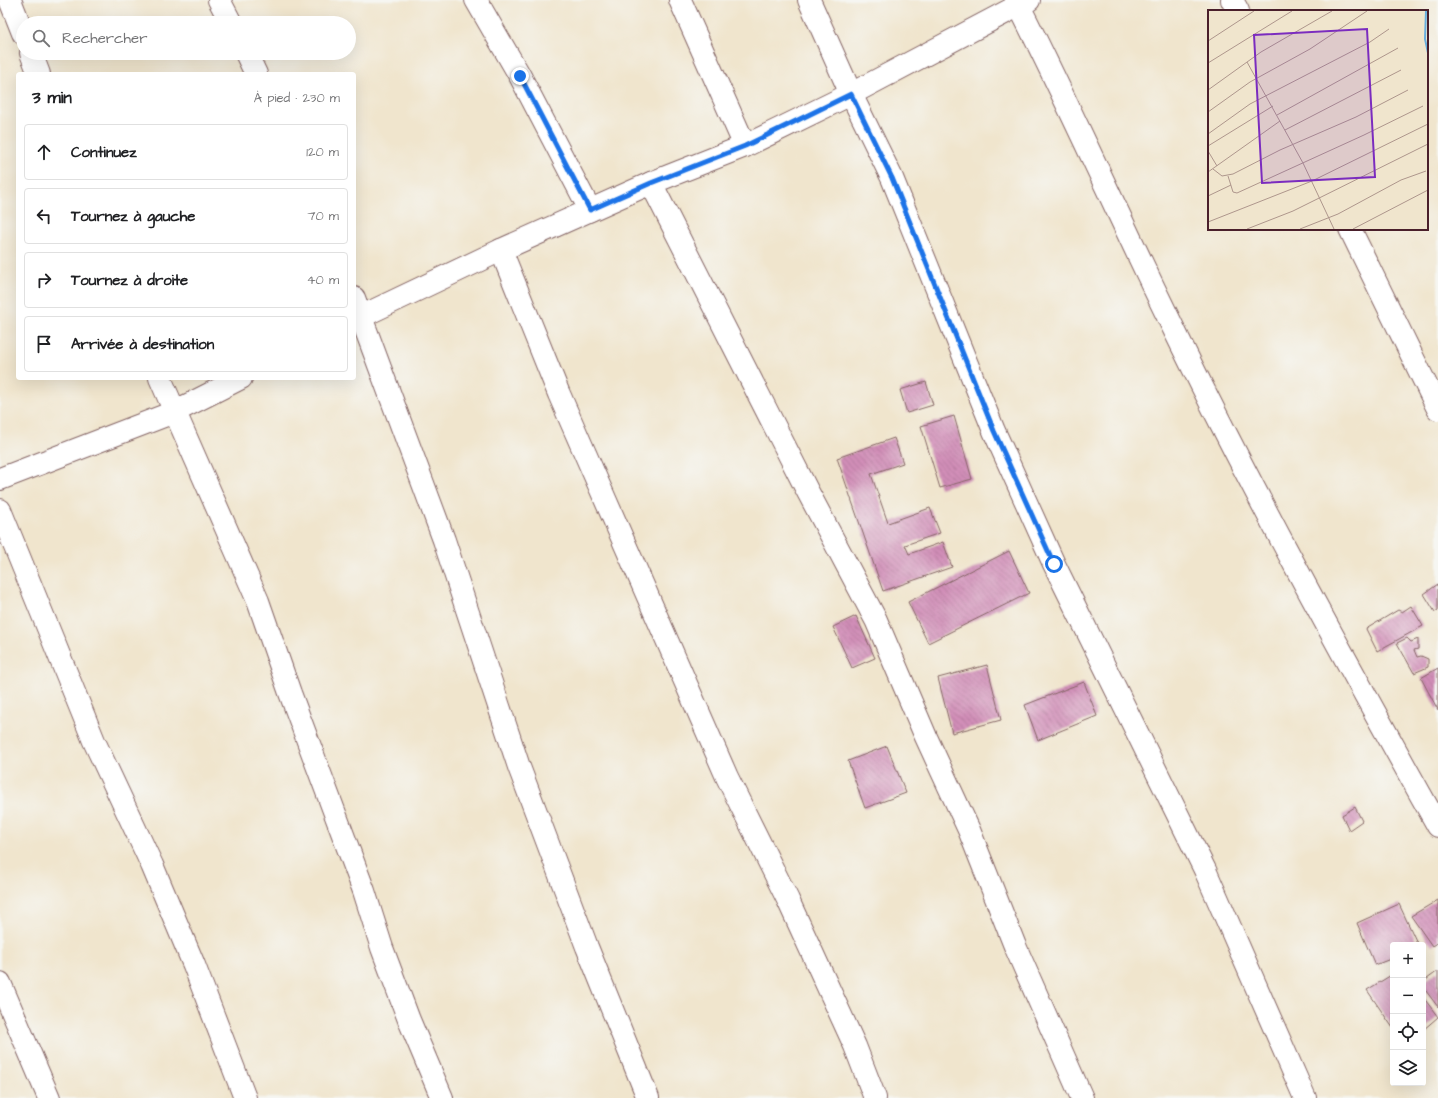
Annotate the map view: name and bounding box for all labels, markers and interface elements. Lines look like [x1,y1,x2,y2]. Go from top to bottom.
inset map [1208,10,1428,230]
search box [16,16,356,60]
icon: search [30,27,52,49]
text: Rechercher [62,28,147,49]
route end [511,67,529,85]
text: 3 min [32,86,72,110]
text: À pied · 230 m [254,89,340,107]
icon: ahead [33,141,55,163]
text: Continuez [71,142,137,163]
text: 120 m [306,143,339,161]
icon: left [33,205,55,227]
text: Tournez à gauche [71,206,195,227]
text: 70 m [307,207,339,225]
icon: right [33,269,55,291]
text: Tournez à droite [71,270,188,291]
text: 40 m [307,271,339,289]
icon: arrive [33,333,55,355]
text: Arrivée à destination [71,334,214,355]
route start [1045,555,1063,573]
map controls [1390,942,1426,1086]
button: + [1390,942,1426,978]
button: − [1390,978,1426,1014]
button: locate [1390,1014,1426,1050]
button: layers [1390,1050,1426,1086]

